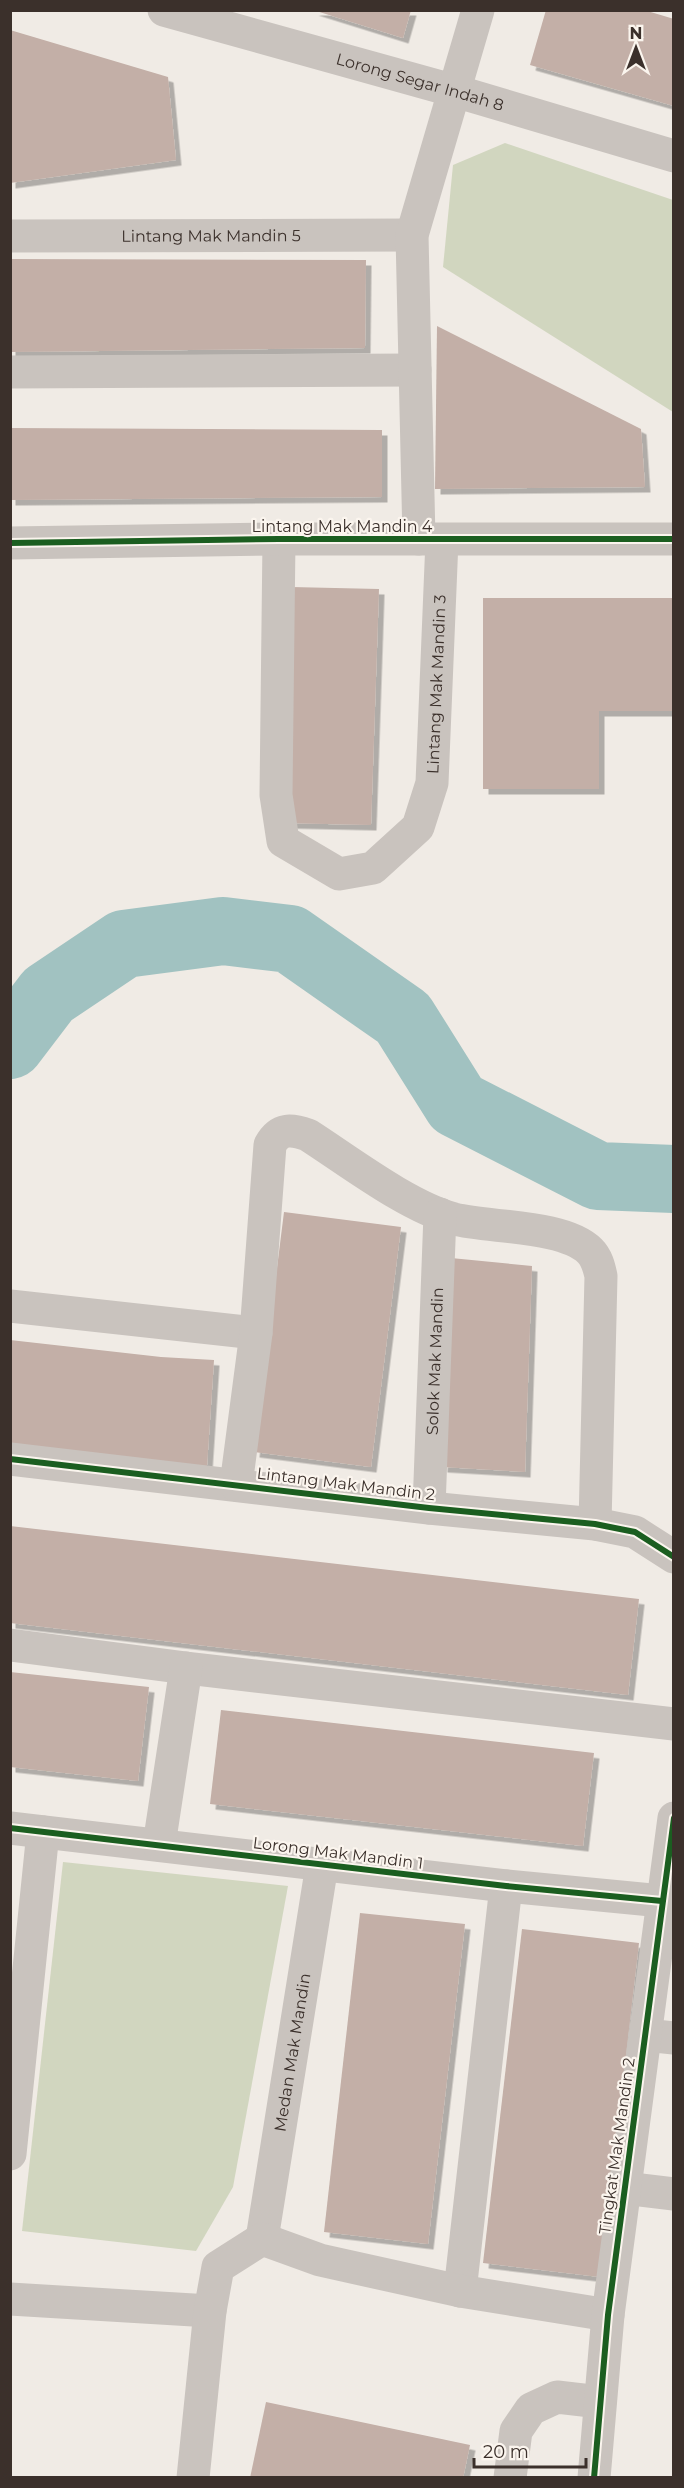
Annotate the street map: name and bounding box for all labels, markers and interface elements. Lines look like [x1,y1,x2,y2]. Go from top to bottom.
north arrow [606,18,666,78]
text: N [630,24,642,43]
street label: Lorong Segar Indah 8 [334,49,506,115]
street label: Lintang Mak Mandin 5 [121,226,301,245]
street label: Lintang Mak Mandin 4 [252,517,433,536]
street label: Lintang Mak Mandin 3 [423,594,449,774]
street label: Solok Mak Mandin [422,1287,447,1435]
street label: Lintang Mak Mandin 2 [256,1464,436,1504]
street label: Lorong Mak Mandin 1 [252,1833,424,1873]
street label: Medan Mak Mandin [270,1972,314,2133]
street label: Tingkat Mak Mandin 2 [595,2057,639,2235]
scale bar [474,2431,586,2469]
text: 20 m [483,2441,529,2463]

